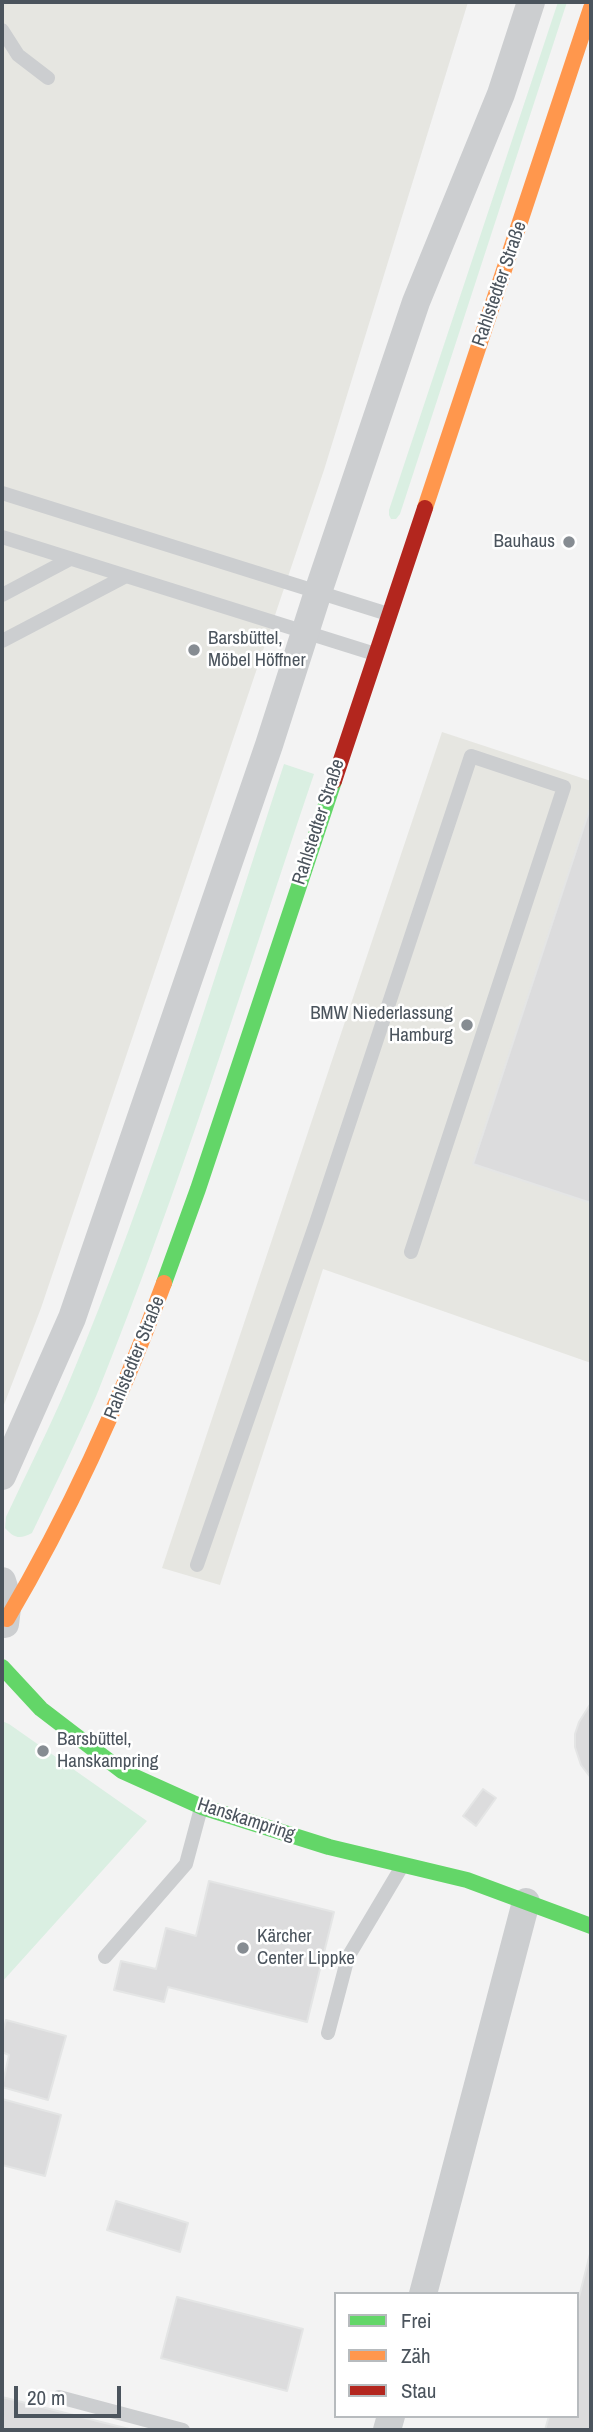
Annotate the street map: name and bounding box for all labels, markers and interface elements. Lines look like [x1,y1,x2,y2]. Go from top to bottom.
street label: Rahlstedter Straße [468,218,532,350]
place label: Bauhaus [493,531,555,553]
marker: Bauhaus [561,534,577,550]
place label: Barsbüttel, Möbel Höffner [208,628,306,672]
marker: Barsbüttel, Möbel Höffner [186,642,202,658]
street label: Rahlstedter Straße [288,756,350,888]
place label: BMW Niederlassung Hamburg [310,1003,453,1047]
marker: BMW Niederlassung Hamburg [459,1017,475,1033]
street label: Rahlstedter Straße [100,1293,170,1423]
place label: Barsbüttel, Hanskampring [57,1729,158,1773]
marker: Barsbüttel, Hanskampring [35,1743,51,1759]
street label: Hanskampring [194,1794,298,1846]
place label: Kärcher Center Lippke [257,1926,355,1970]
marker: Kärcher Center Lippke [235,1940,251,1956]
legend [334,2292,579,2418]
text: Frei [401,2306,432,2335]
text: Zäh [401,2341,431,2370]
scale bar [18,2372,124,2416]
text: Stau [401,2376,436,2405]
text: 20 m [27,2383,65,2412]

